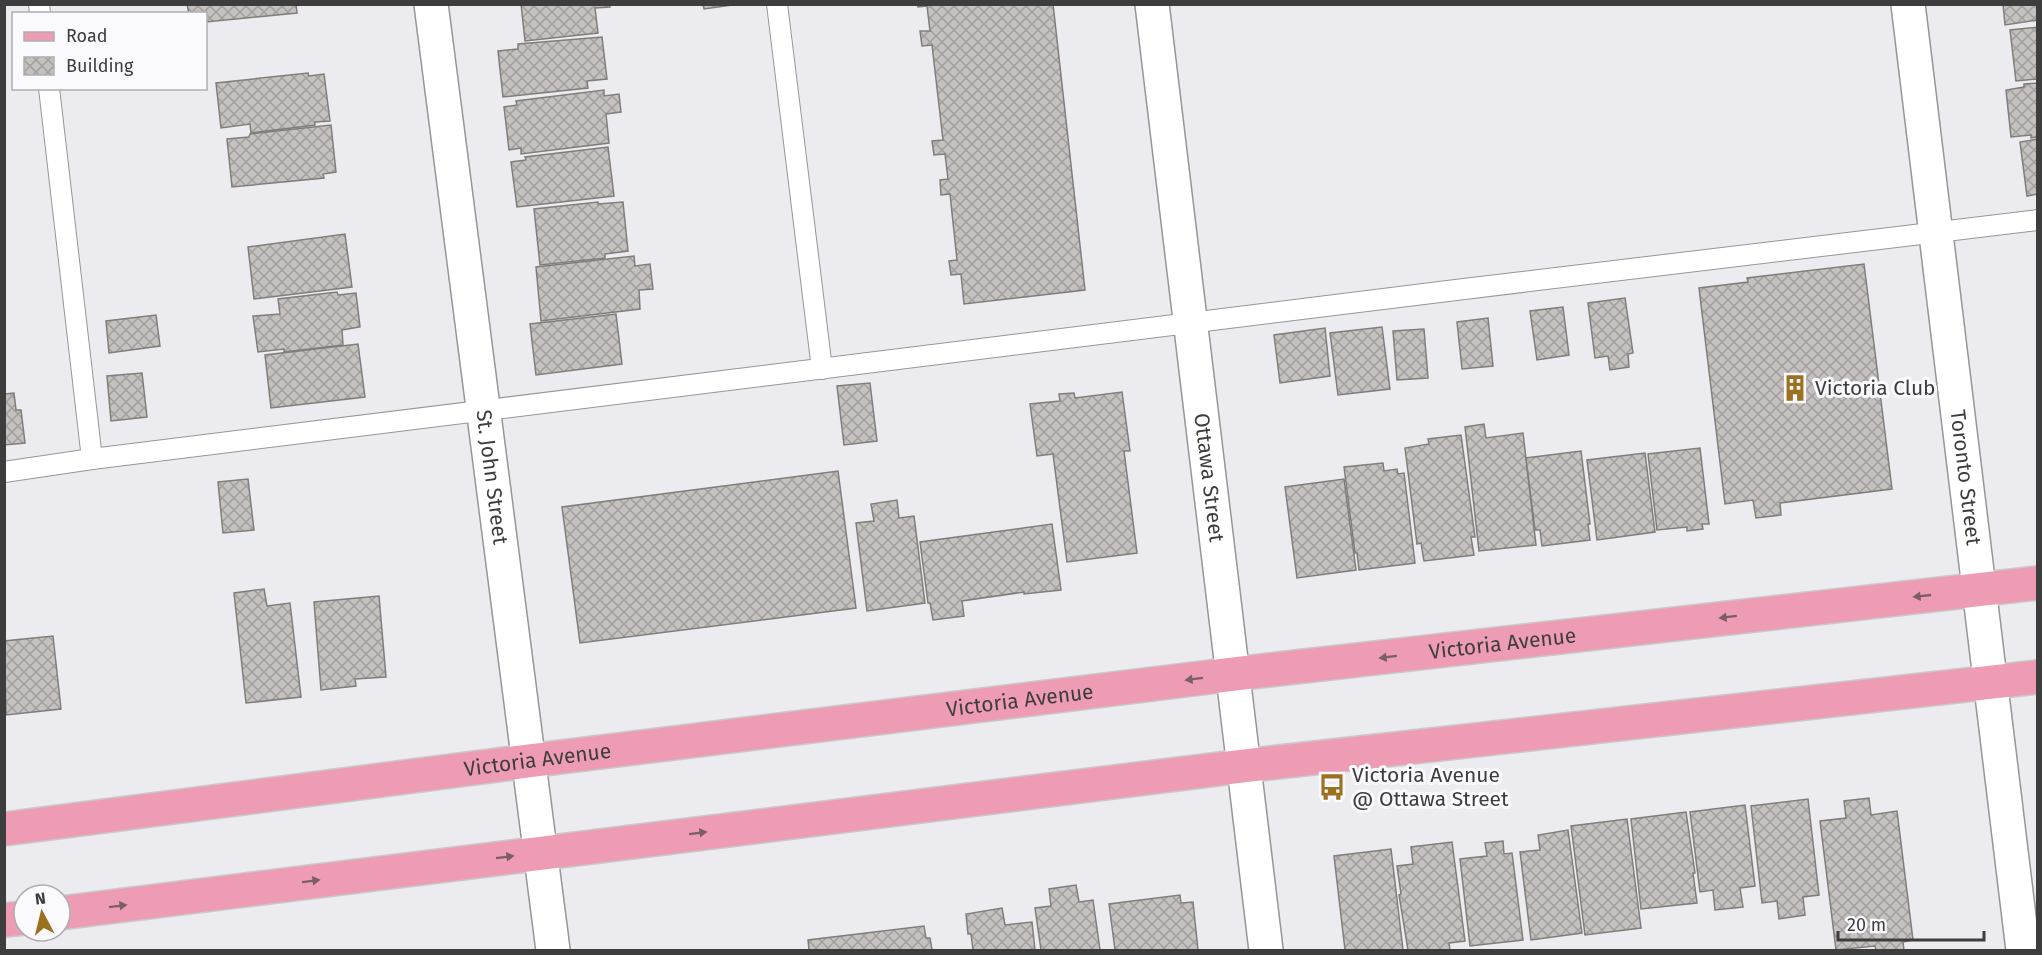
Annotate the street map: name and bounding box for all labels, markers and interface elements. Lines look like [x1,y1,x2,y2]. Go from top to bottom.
legend [12,12,207,90]
text: Road [66,25,108,47]
text: Building [66,55,134,77]
building icon: Victoria Club [1780,373,1810,403]
place label: Victoria Club [1815,375,1936,401]
street label: St. John Street [470,408,514,546]
street label: Toronto Street [1944,408,1987,547]
street label: Ottawa Street [1188,412,1230,544]
one-way arrow [1912,591,1931,601]
one-way arrow [1718,613,1737,622]
street label: Victoria Avenue [1428,622,1578,665]
one-way arrow [1378,652,1397,661]
one-way arrow [1185,674,1204,684]
street label: Victoria Avenue [945,678,1095,722]
street label: Victoria Avenue [462,738,613,782]
place label: Victoria Avenue @ Ottawa Street [1352,762,1509,812]
bus stop icon: Victoria Avenue @ Ottawa Street [1317,772,1347,802]
one-way arrow [689,828,708,837]
one-way arrow [496,852,515,861]
one-way arrow [302,877,321,886]
north arrow [12,883,72,943]
text: N [34,889,47,909]
one-way arrow [109,901,128,910]
scale bar [1838,904,1984,942]
text: 20 m [1847,914,1886,936]

